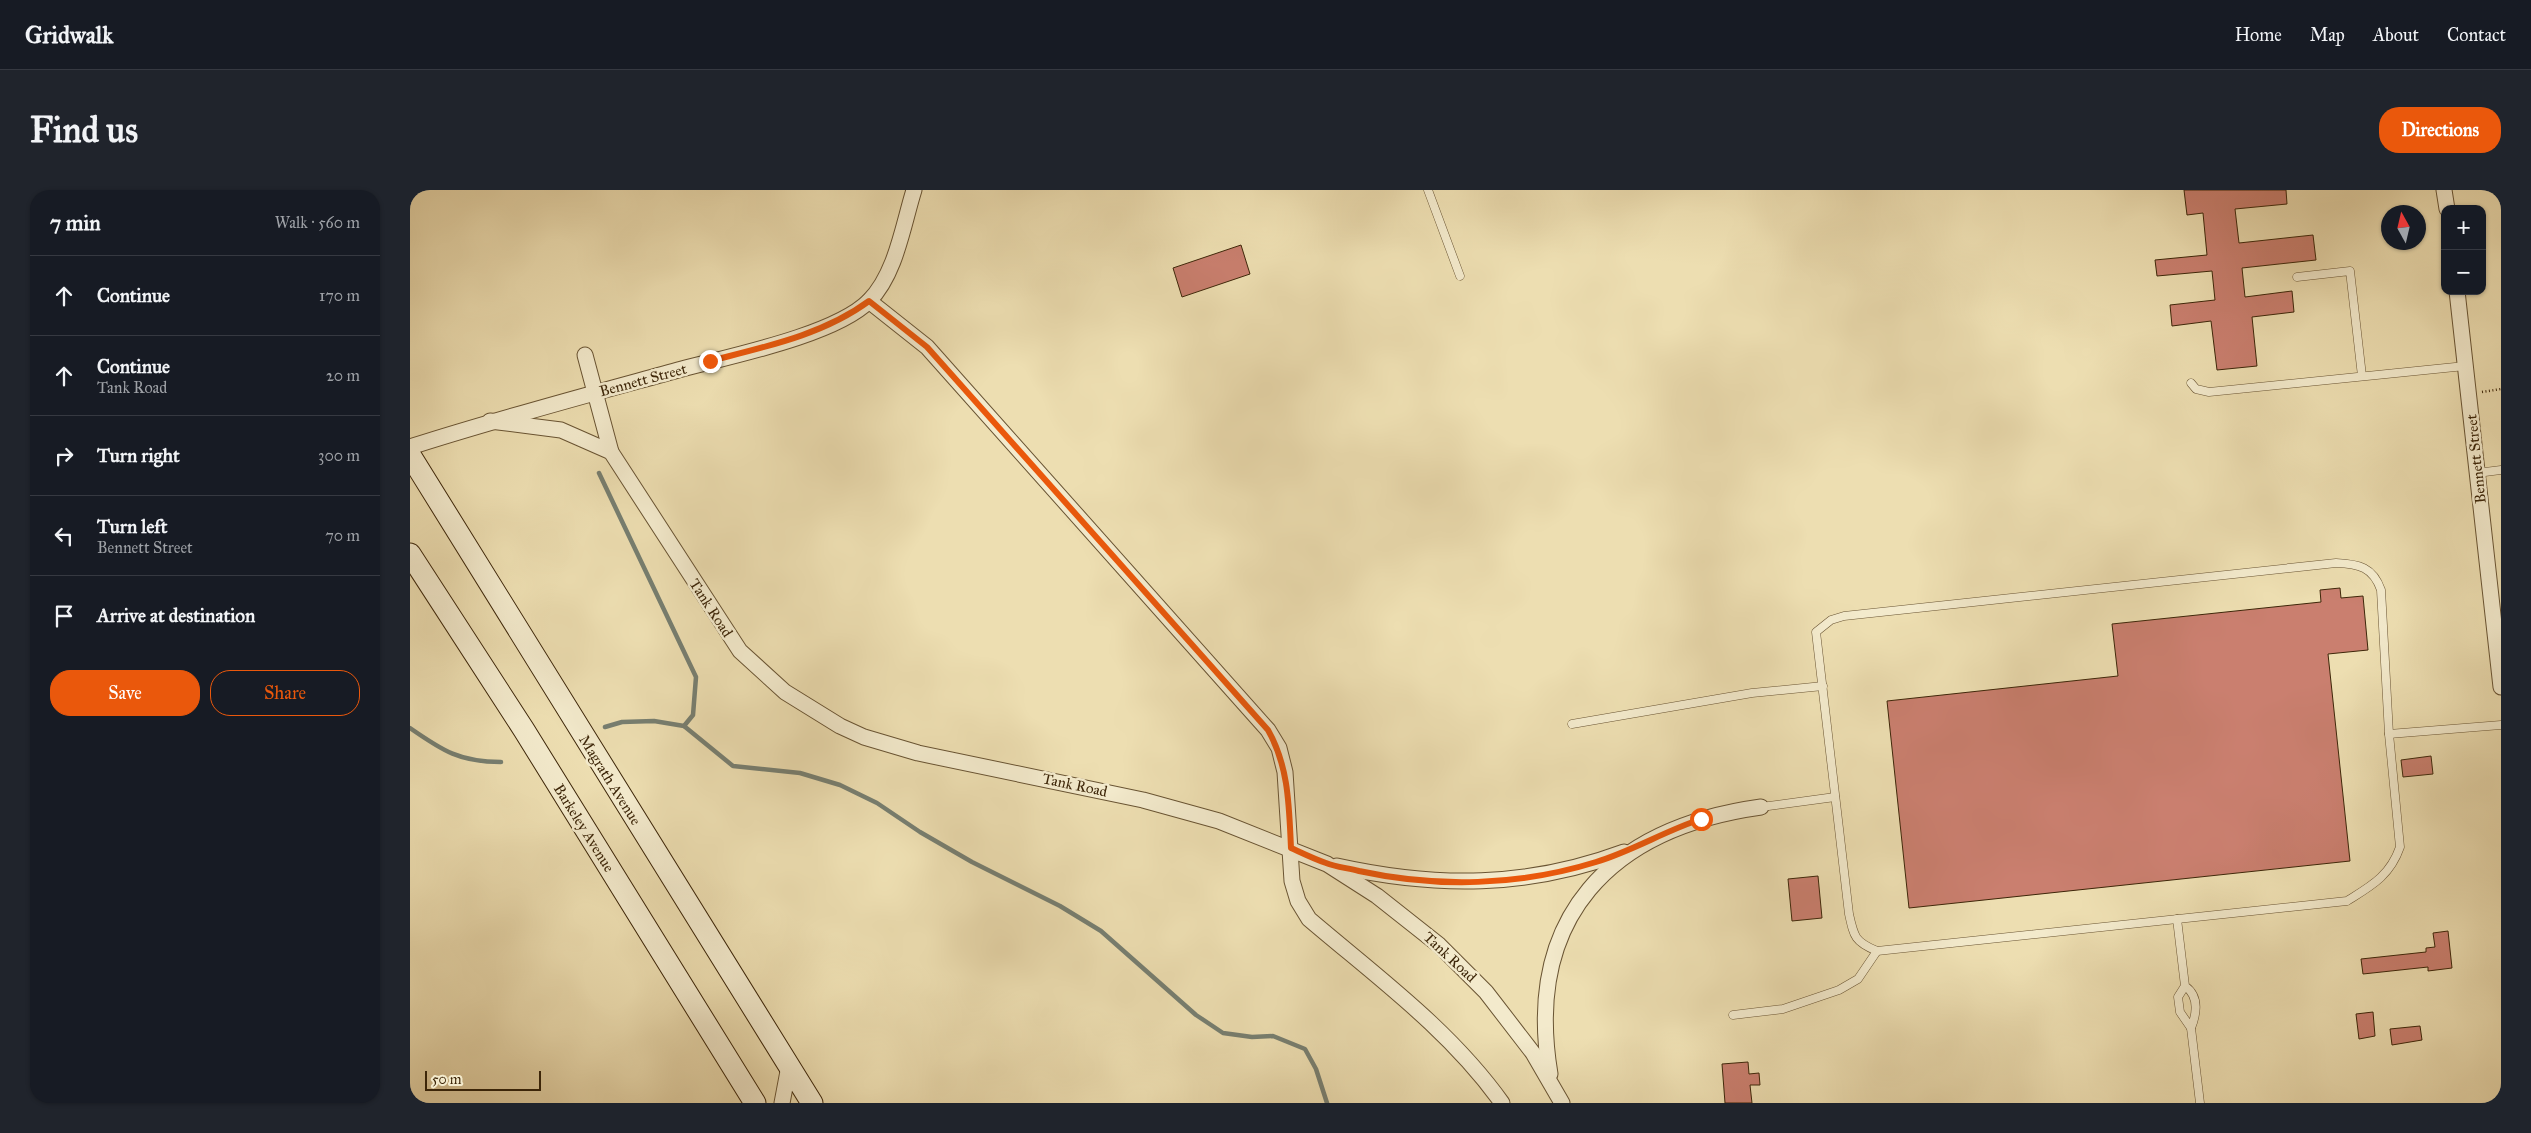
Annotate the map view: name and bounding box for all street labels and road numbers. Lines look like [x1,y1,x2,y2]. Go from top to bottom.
street label: Bennett Street [597,360,689,400]
street label: Bennett Street [2462,413,2490,505]
street label: Tank Road [685,575,737,641]
street label: Magrath Avenue [575,732,645,828]
street label: Tank Road [1041,769,1110,801]
street label: Barkeley Avenue [550,781,618,875]
street label: Tank Road [1420,928,1481,986]

